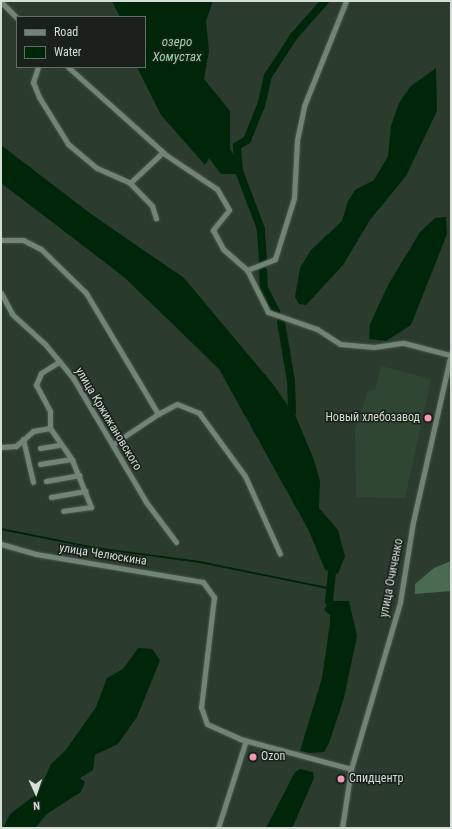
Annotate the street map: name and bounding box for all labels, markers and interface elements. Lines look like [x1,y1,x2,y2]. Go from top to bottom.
legend [16,16,146,68]
text: Road [54,25,78,39]
water label: озеро Хомустах [152,35,202,66]
text: Water [54,45,82,59]
street label: улица Кржижановского [72,365,144,473]
place label: Новый хлебозавод [325,411,420,425]
marker: Новый хлебозавод [423,413,433,423]
street label: улица Очиченко [377,537,407,619]
street label: улица Челюскина [58,541,148,569]
place label: Ozon [261,750,285,764]
marker: Ozon [248,752,258,762]
place label: Спидцентр [349,772,404,786]
north arrow [16,773,56,813]
marker: Спидцентр [336,774,346,784]
text: N [33,799,40,812]

